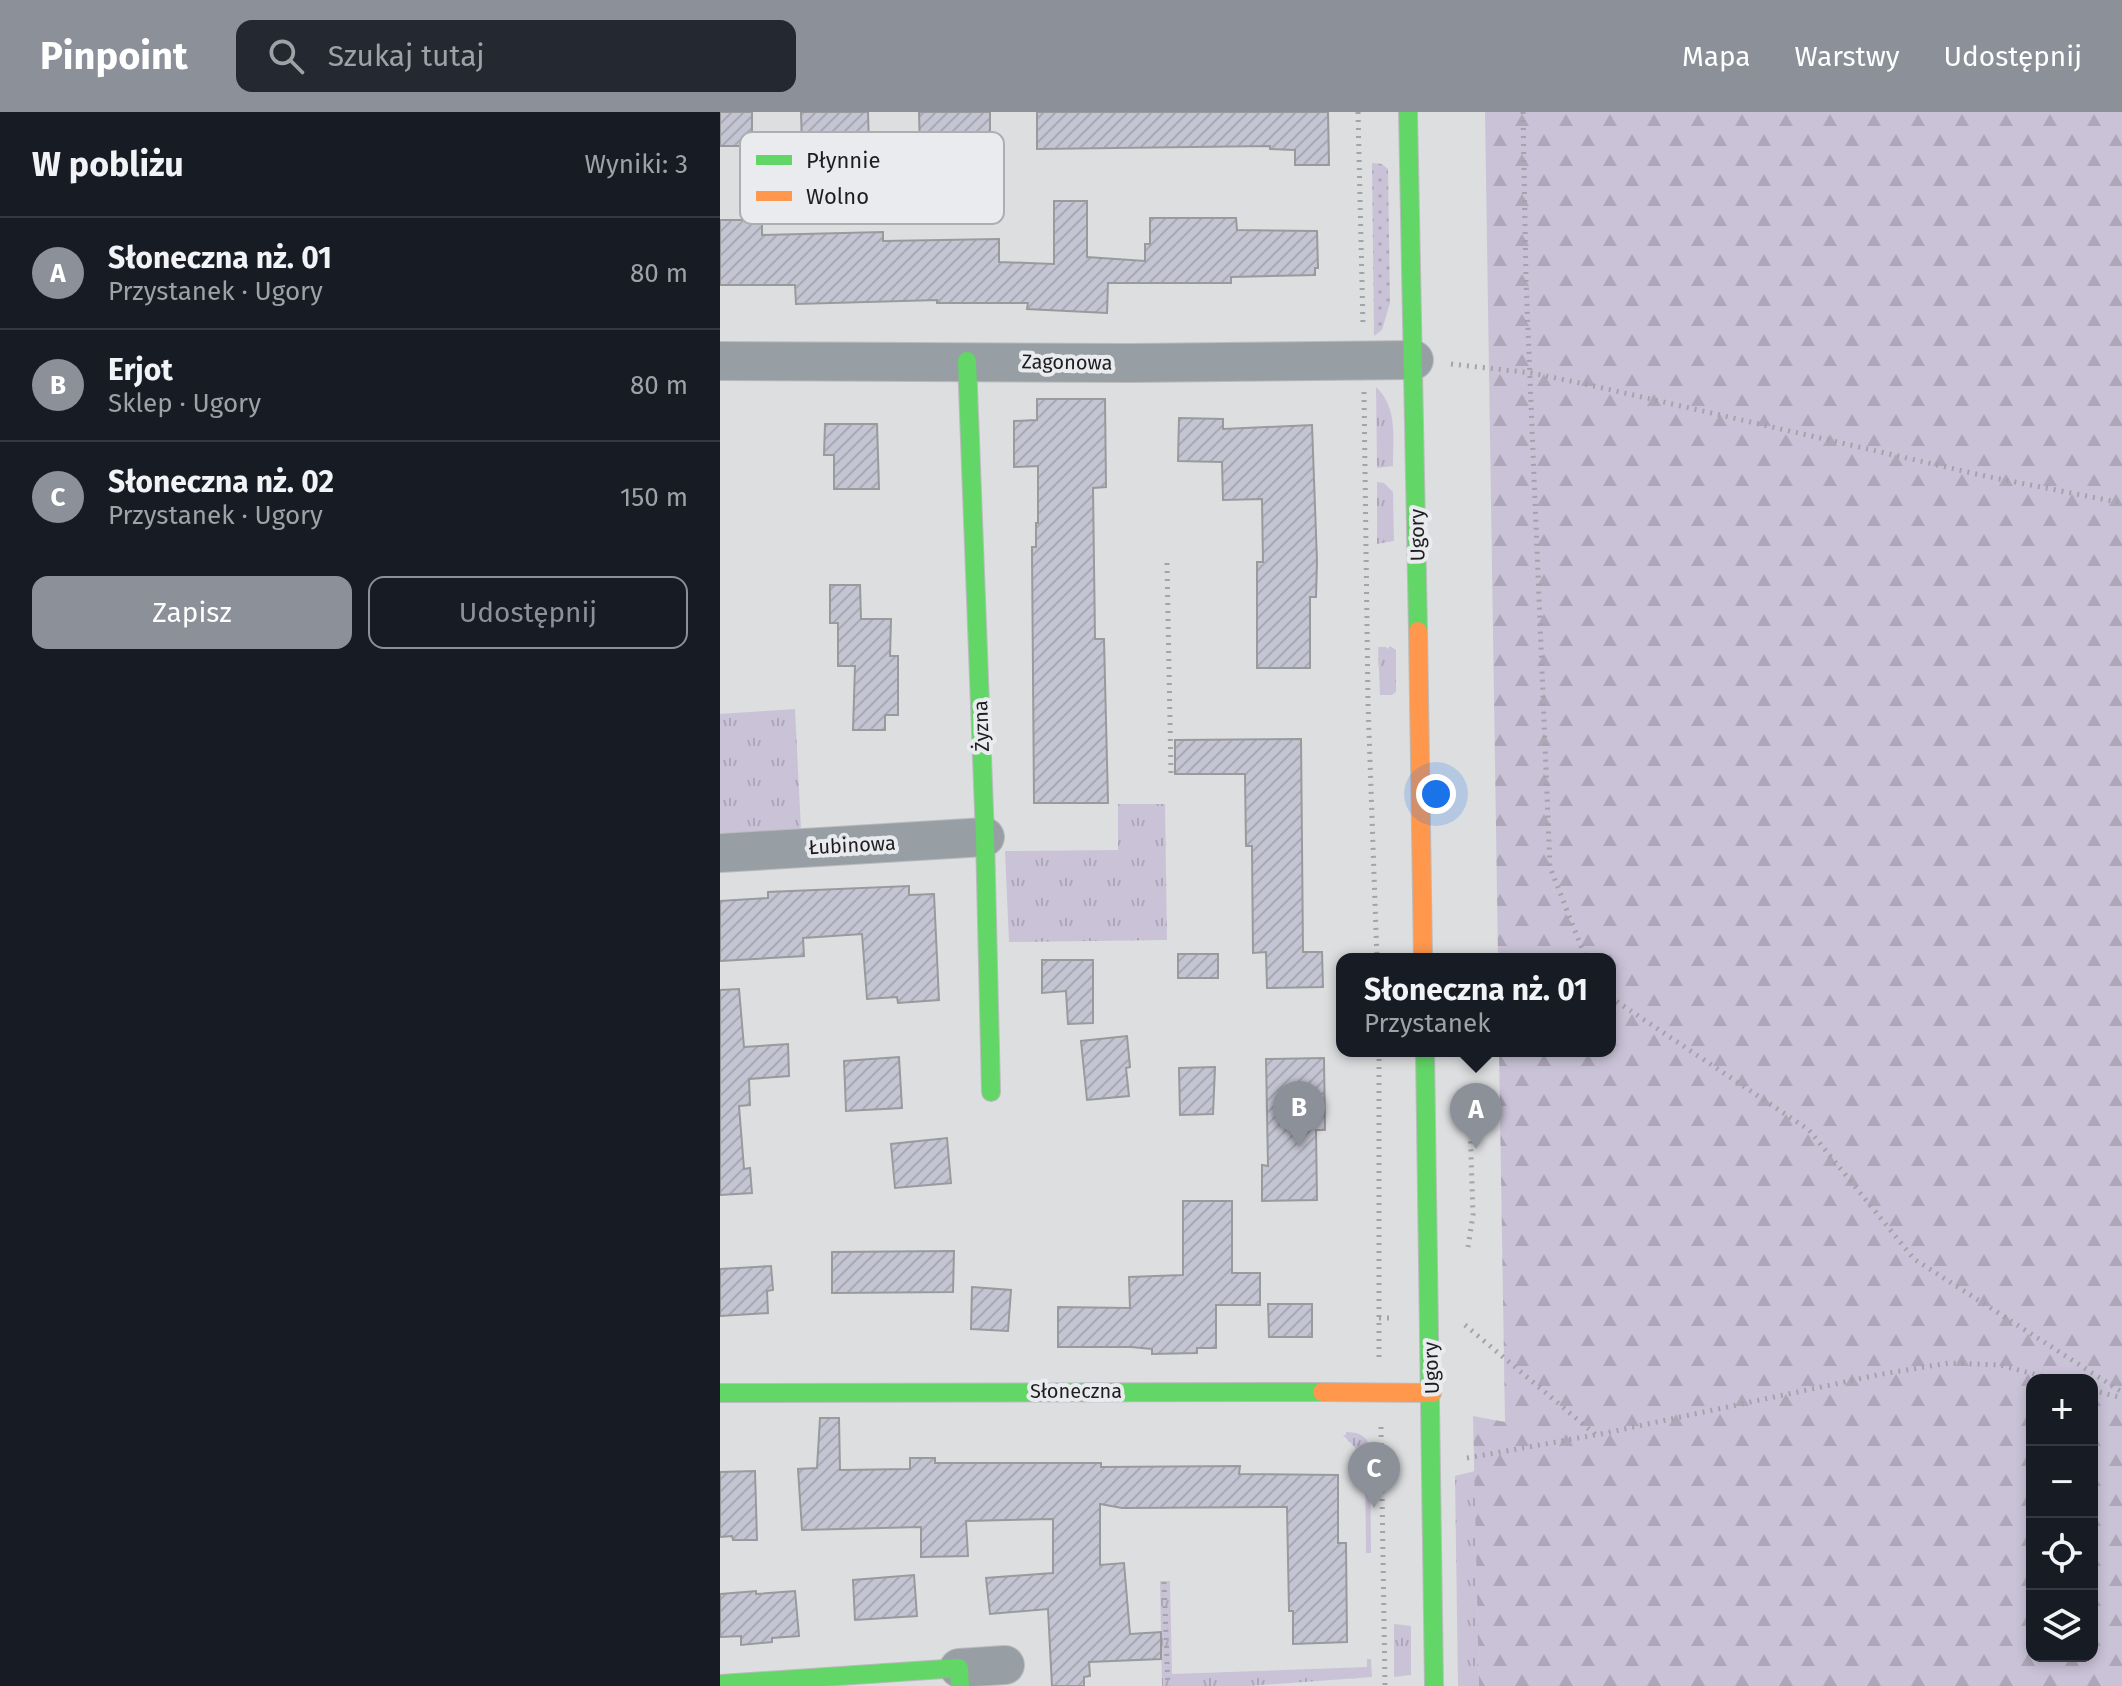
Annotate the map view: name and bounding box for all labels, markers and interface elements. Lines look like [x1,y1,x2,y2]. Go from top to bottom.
search box [236,20,796,92]
text: Pinpoint [40,33,188,79]
icon: search [264,34,308,78]
text: Szukaj tutaj [328,38,485,74]
text: Mapa [1682,40,1751,73]
text: Warstwy [1795,40,1900,73]
text: Udostępnij [1944,40,2082,73]
legend [740,132,1004,224]
text: W pobliżu [32,144,184,185]
text: Płynnie [806,147,880,174]
text: Wyniki: 3 [584,149,688,180]
text: Wolno [806,183,869,210]
text: Słoneczna nż. 01 [108,240,332,276]
text: A [50,258,66,289]
text: 80 m [630,258,688,289]
text: Przystanek · Ugory [108,276,323,307]
street label: Zagonowa [1021,349,1113,375]
text: Erjot [108,352,173,388]
text: B [50,370,66,401]
text: 80 m [630,370,688,401]
text: Sklep · Ugory [108,388,261,419]
text: Słoneczna nż. 02 [108,464,334,500]
text: C [51,482,65,513]
text: 150 m [620,482,688,513]
text: Przystanek · Ugory [108,500,323,531]
street label: Ugory [1405,508,1429,561]
button: Zapisz [32,576,352,649]
button: Udostępnij [368,576,688,649]
street label: Żyzna [968,700,994,752]
your location [1416,774,1456,814]
street label: Łubinowa [808,831,896,859]
popup [1336,953,1616,1057]
text: Słoneczna nż. 01 [1364,972,1588,1008]
text: Przystanek [1364,1008,1491,1039]
pin: B [1273,1081,1325,1147]
pin: A [1450,1083,1502,1149]
street label: Ugory [1418,1341,1444,1395]
map controls [2026,1374,2098,1662]
button: + [2026,1374,2098,1446]
street label: Słoneczna [1030,1379,1122,1403]
pin: C [1348,1442,1400,1508]
button: − [2026,1446,2098,1518]
button: locate [2026,1518,2098,1590]
button: layers [2026,1590,2098,1662]

